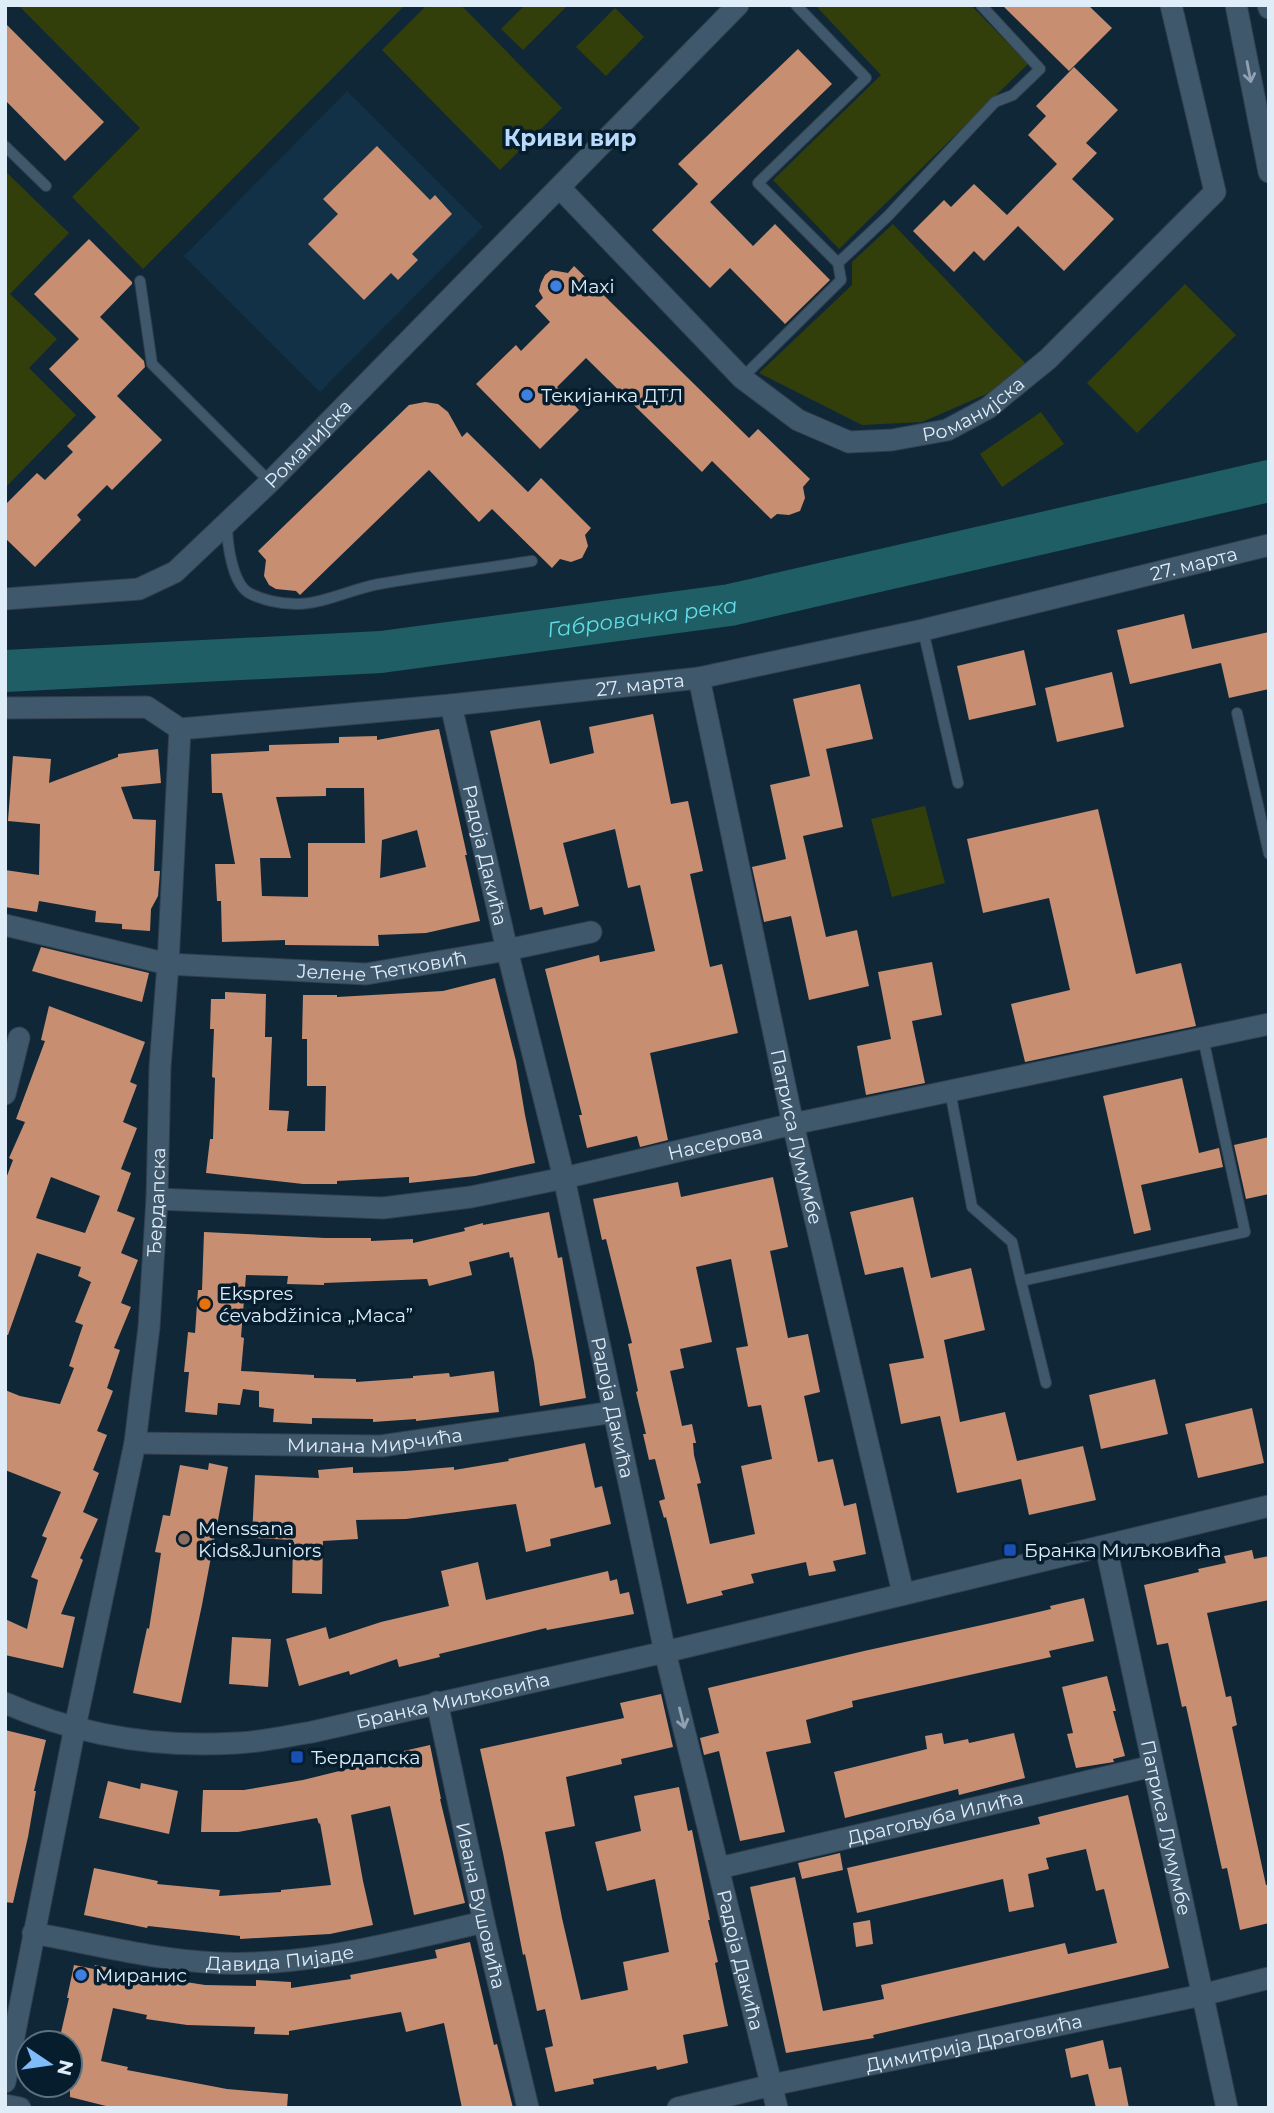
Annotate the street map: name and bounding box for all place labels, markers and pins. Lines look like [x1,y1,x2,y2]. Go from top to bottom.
place label: Maxi [570,275,615,298]
marker: Maxi [548,278,564,294]
place label: Текијанка ДТЛ [541,384,683,407]
marker: Текијанка ДТЛ [519,387,535,403]
place label: Ekspres ćevabdžinica „Maca” [219,1282,413,1327]
marker: Ekspres ćevabdžinica „Maca” [197,1296,213,1312]
place label: Menssana Kids&Juniors [198,1517,321,1562]
marker: Menssana Kids&Juniors [176,1531,192,1547]
place label: Бранка Миљковића [1024,1539,1222,1562]
marker: Бранка Миљковића [1002,1542,1018,1558]
place label: Ђердапска [311,1746,420,1769]
marker: Ђердапска [289,1749,305,1765]
place label: Миранис [95,1964,187,1987]
marker: Миранис [73,1967,89,1983]

